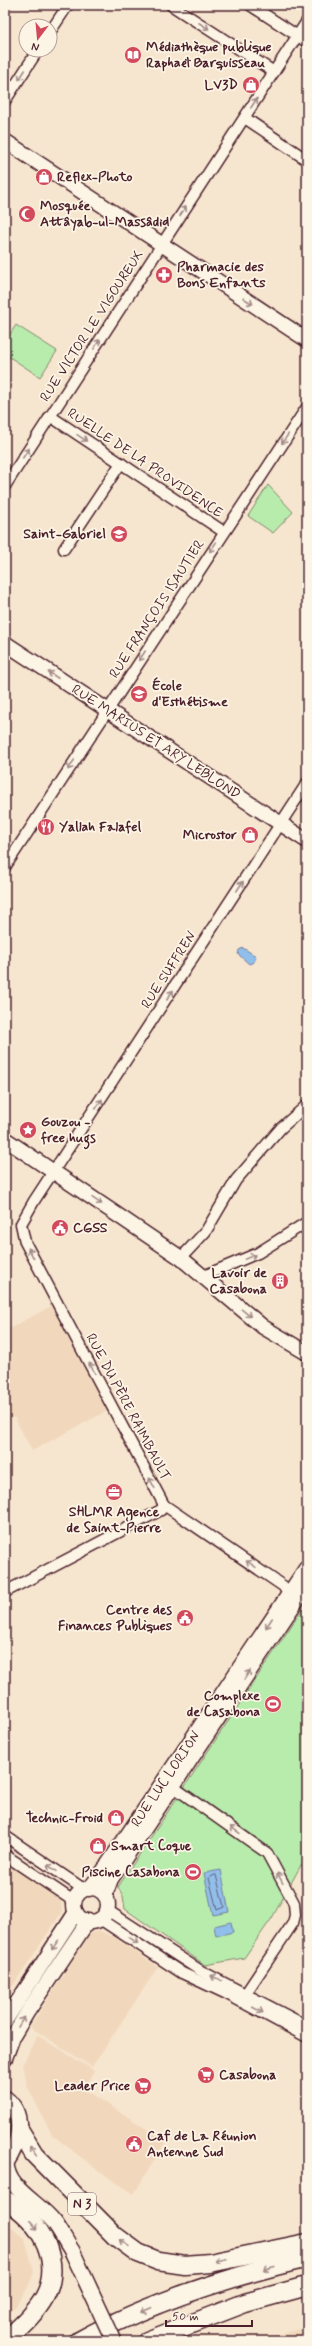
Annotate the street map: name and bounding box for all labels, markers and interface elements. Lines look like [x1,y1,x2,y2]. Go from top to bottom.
north arrow [18,18,58,58]
one-way arrow [198,22,209,30]
place label: Médiathèque publique Raphaël Barquisseau [146,38,272,72]
text: N [30,39,41,54]
library icon: Médiathèque publique Raphaël Barquisseau [123,45,143,65]
one-way arrow [17,69,25,81]
shop icon: LV3D [241,75,261,95]
place label: LV3D [204,76,238,94]
one-way arrow [251,97,259,109]
shop icon: Reflex-Photo [34,167,54,187]
place label: Reflex-Photo [57,168,132,186]
place label: Mosquée Attâyab-ul-Massâdid [40,197,169,231]
mosque icon: Mosquée Attâyab-ul-Massâdid [17,204,37,224]
one-way arrow [179,206,187,217]
street label: RUE VICTOR LE VIGOUREUX [36,247,148,405]
place label: Pharmacie des Bons Enfants [177,258,266,292]
pharmacy icon: Pharmacie des Bons Enfants [154,265,174,285]
one-way arrow [242,297,253,305]
one-way arrow [93,339,101,350]
street label: RUELLE DE LA PROVIDENCE [64,404,226,522]
one-way arrow [281,433,289,444]
one-way arrow [77,434,88,442]
one-way arrow [22,448,30,459]
school or university icon: Saint-Gabriel [109,524,129,544]
place label: Saint-Gabriel [23,525,106,543]
street label: RUE FRANÇOIS ISAUTIER [105,536,209,682]
one-way arrow [209,542,218,553]
one-way arrow [138,650,146,661]
one-way arrow [48,671,59,679]
place label: École d'Esthétisme [152,677,228,711]
street label: RUE MARIUS ET ARY LEBLOND [68,681,244,803]
school or university icon: École d'Esthétisme [129,684,149,704]
one-way arrow [67,759,75,770]
restaurant icon: Yallah Falafel [36,817,56,837]
place label: Yallah Falafel [59,818,142,836]
shop icon: Microstor [240,825,260,845]
place label: Microstor [183,826,237,844]
one-way arrow [236,881,244,892]
street label: RUE SUFFREN [137,928,201,1012]
one-way arrow [166,990,174,1001]
one-way arrow [95,1099,103,1110]
place label: Gouzou - free hugs [40,1113,96,1150]
place icon: Gouzou - free hugs [18,1120,38,1140]
one-way arrow [92,1197,103,1205]
public building icon: CGSS [50,1218,70,1238]
place label: CGSS [73,1219,108,1237]
one-way arrow [27,1247,34,1259]
one-way arrow [244,1252,256,1260]
place label: Lavoir de Casabona [210,1264,267,1298]
building icon: Lavoir de Casabona [270,1271,290,1291]
one-way arrow [240,1308,251,1317]
street label: RUE DU PÈRE RAIMBAULT [82,1330,174,1484]
one-way arrow [87,1362,95,1374]
one-way arrow [148,1478,155,1490]
office icon: SHLMR Agence de Saint-Pierre [104,1482,124,1502]
place label: SHLMR Agence de Saint-Pierre [67,1503,162,1537]
one-way arrow [246,1560,257,1568]
place label: Centre des Finances Publiques [58,1601,173,1635]
public building icon: Centre des Finances Publiques [175,1608,195,1628]
one-way arrow [265,1617,273,1628]
one-way arrow [243,1670,251,1681]
place label: Complexe de Casabona [187,1687,260,1721]
sports icon: Complexe de Casabona [263,1694,283,1714]
street label: RUE LUC LORION [127,1727,205,1831]
shop icon: Technic-Froid [106,1808,126,1828]
place label: Technic-Froid [26,1809,103,1827]
one-way arrow [230,1826,241,1834]
shop icon: Smart Coque [88,1836,108,1856]
place label: Smart Coque [111,1837,192,1855]
sports icon: Piscine Casabona [183,1862,203,1882]
place label: Piscine Casabona [81,1863,180,1881]
one-way arrow [47,1864,58,1872]
one-way arrow [276,1872,283,1884]
one-way arrow [127,1936,138,1944]
one-way arrow [51,1939,59,1950]
one-way arrow [210,1974,222,1981]
one-way arrow [252,2007,264,2014]
one-way arrow [17,2017,25,2029]
supermarket icon: Casabona [196,2065,216,2085]
place label: Casabona [219,2066,276,2084]
supermarket icon: Leader Price [133,2076,153,2096]
place label: Leader Price [55,2077,130,2095]
place label: Caf de La Réunion Antenne Sud [147,2127,257,2161]
public building icon: Caf de La Réunion Antenne Sud [124,2134,144,2154]
one-way arrow [29,2145,37,2156]
road number: N 3 [68,2193,96,2215]
one-way arrow [30,2220,39,2230]
one-way arrow [119,2239,130,2247]
one-way arrow [215,2257,228,2265]
one-way arrow [263,2265,276,2272]
scale bar [166,2302,252,2328]
one-way arrow [141,2307,153,2314]
text: 50 m [172,2309,199,2325]

